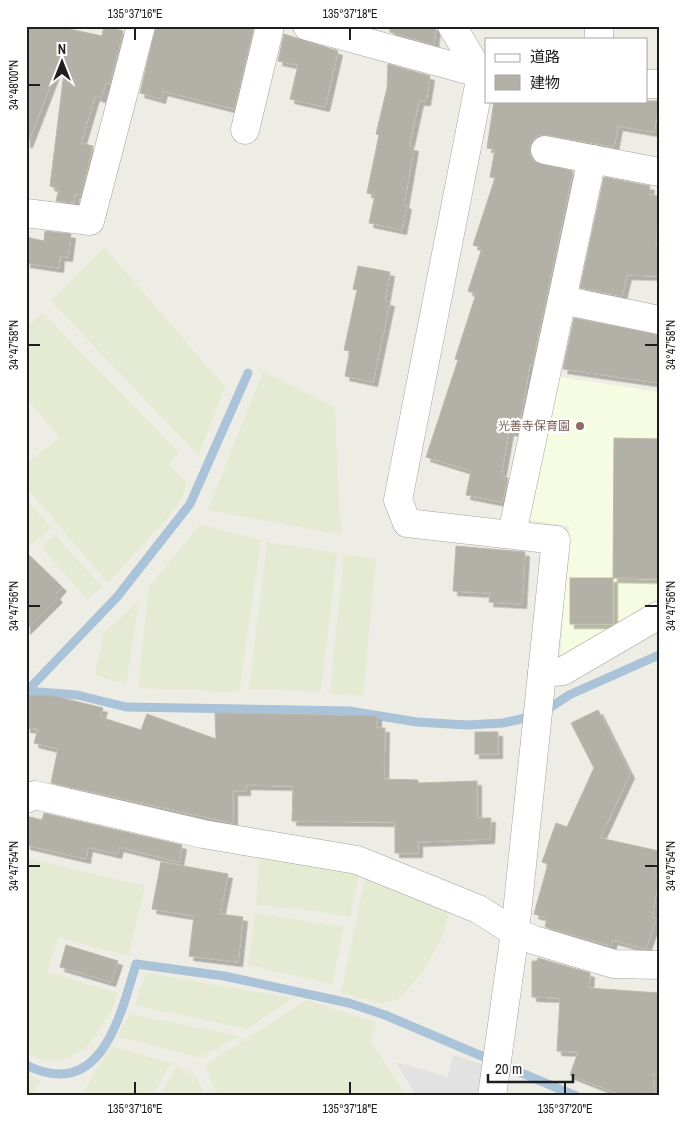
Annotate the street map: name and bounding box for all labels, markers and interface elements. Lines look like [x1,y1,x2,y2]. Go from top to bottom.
text: 135°37'16"E [107,6,163,22]
text: 135°37'18"E [322,6,378,22]
north arrow [38,38,88,88]
legend [485,38,648,102]
text: N [58,40,66,58]
text: 道路 [530,46,560,67]
text: 34°48'00"N [6,60,22,110]
text: 建物 [530,72,560,93]
text: 34°47'58"N [6,320,22,370]
text: 34°47'58"N [663,320,679,370]
place label: 光善寺保育園 [498,418,570,434]
marker: 光善寺保育園 [574,420,586,432]
text: 34°47'56"N [6,581,22,631]
text: 34°47'56"N [663,581,679,631]
text: 34°47'54"N [6,841,22,891]
text: 34°47'54"N [663,841,679,891]
scale bar [488,1052,572,1084]
text: 20 m [495,1058,522,1079]
text: 135°37'16"E [107,1101,163,1117]
text: 135°37'18"E [322,1101,378,1117]
text: 135°37'20"E [537,1101,593,1117]

